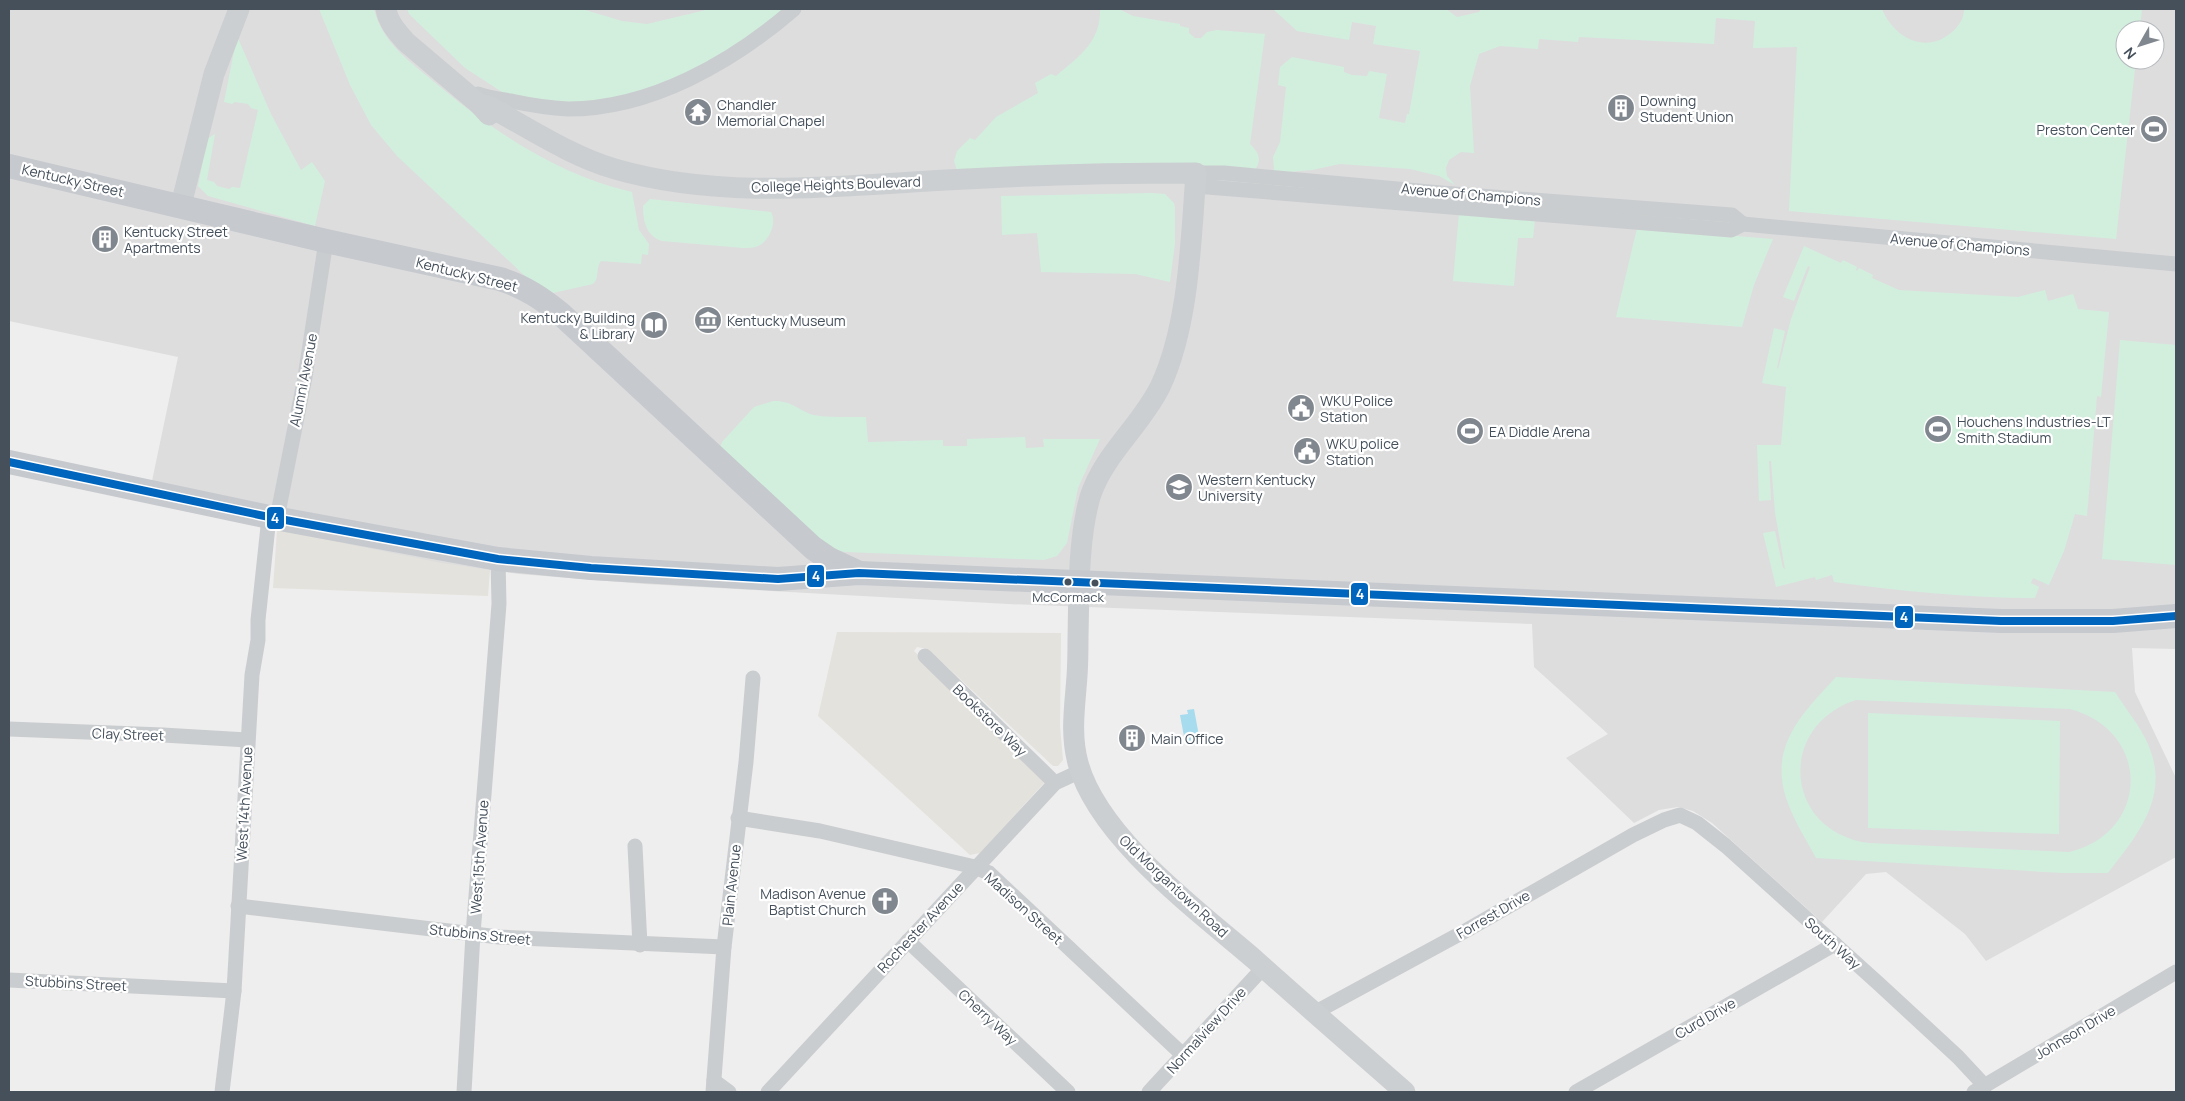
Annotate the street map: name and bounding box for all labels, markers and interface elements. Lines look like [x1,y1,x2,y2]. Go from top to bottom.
north arrow [2115,20,2165,70]
text: N [2119,44,2140,63]
place label: Downing Student Union [1640,91,1734,126]
building icon: Downing Student Union [1606,93,1636,123]
place label: Chandler Memorial Chapel [717,95,825,130]
temple icon: Chandler Memorial Chapel [683,97,713,127]
sports icon: Preston Center [2139,114,2169,144]
place label: Preston Center [2037,120,2135,139]
street label: Kentucky Street [20,159,126,201]
street label: College Heights Boulevard [751,172,921,196]
street label: Avenue of Champions [1400,178,1542,210]
place label: Kentucky Street Apartments [124,222,228,257]
building icon: Kentucky Street Apartments [90,224,120,254]
street label: Avenue of Champions [1889,228,2031,260]
street label: Kentucky Street [414,252,520,296]
museum icon: Kentucky Museum [693,305,723,335]
place label: Kentucky Building & Library [521,308,636,343]
library icon: Kentucky Building & Library [639,310,669,340]
place label: Kentucky Museum [727,311,846,330]
street label: Alumni Avenue [285,332,321,428]
place label: WKU Police Station [1320,391,1393,426]
public building icon: WKU Police Station [1286,393,1316,423]
place label: Houchens Industries-LT Smith Stadium [1957,412,2111,447]
sports icon: Houchens Industries-LT Smith Stadium [1923,414,1953,444]
sports icon: EA Diddle Arena [1455,416,1485,446]
place label: EA Diddle Arena [1489,422,1590,441]
place label: WKU police Station [1326,434,1399,469]
public building icon: WKU police Station [1292,436,1322,466]
place label: Western Kentucky University [1198,470,1316,505]
school or university icon: Western Kentucky University [1164,472,1194,502]
line badge: 4 [266,506,285,530]
text: 4 [271,508,279,527]
line badge: 4 [806,564,825,588]
text: 4 [812,566,820,585]
marker: McCormack [1063,577,1073,587]
unlabelled marker [1090,578,1100,588]
line badge: 4 [1350,582,1369,606]
text: 4 [1356,584,1364,603]
place label: McCormack [1032,588,1104,606]
line badge: 4 [1894,605,1914,629]
text: 4 [1900,607,1908,626]
street label: Bookstore Way [949,680,1032,761]
street label: Clay Street [92,723,165,745]
building icon: Main Office [1117,723,1147,753]
place label: Main Office [1151,729,1224,748]
street label: West 14th Avenue [232,746,256,862]
street label: West 15th Avenue [466,799,492,915]
street label: Old Morgantown Road [1116,831,1232,941]
street label: Plain Avenue [717,843,745,927]
street label: Madison Street [981,868,1067,948]
street label: Rochester Avenue [873,877,967,977]
place label: Madison Avenue Baptist Church [760,884,866,919]
street label: Forrest Drive [1453,885,1533,943]
church icon: Madison Avenue Baptist Church [870,886,900,916]
street label: South Way [1801,913,1866,974]
street label: Stubbins Street [428,919,532,949]
street label: Stubbins Street [25,971,128,995]
street label: Normalview Drive [1162,983,1250,1077]
street label: Cherry Way [954,985,1022,1050]
street label: Curd Drive [1671,993,1739,1043]
street label: Johnson Drive [2031,1000,2119,1064]

